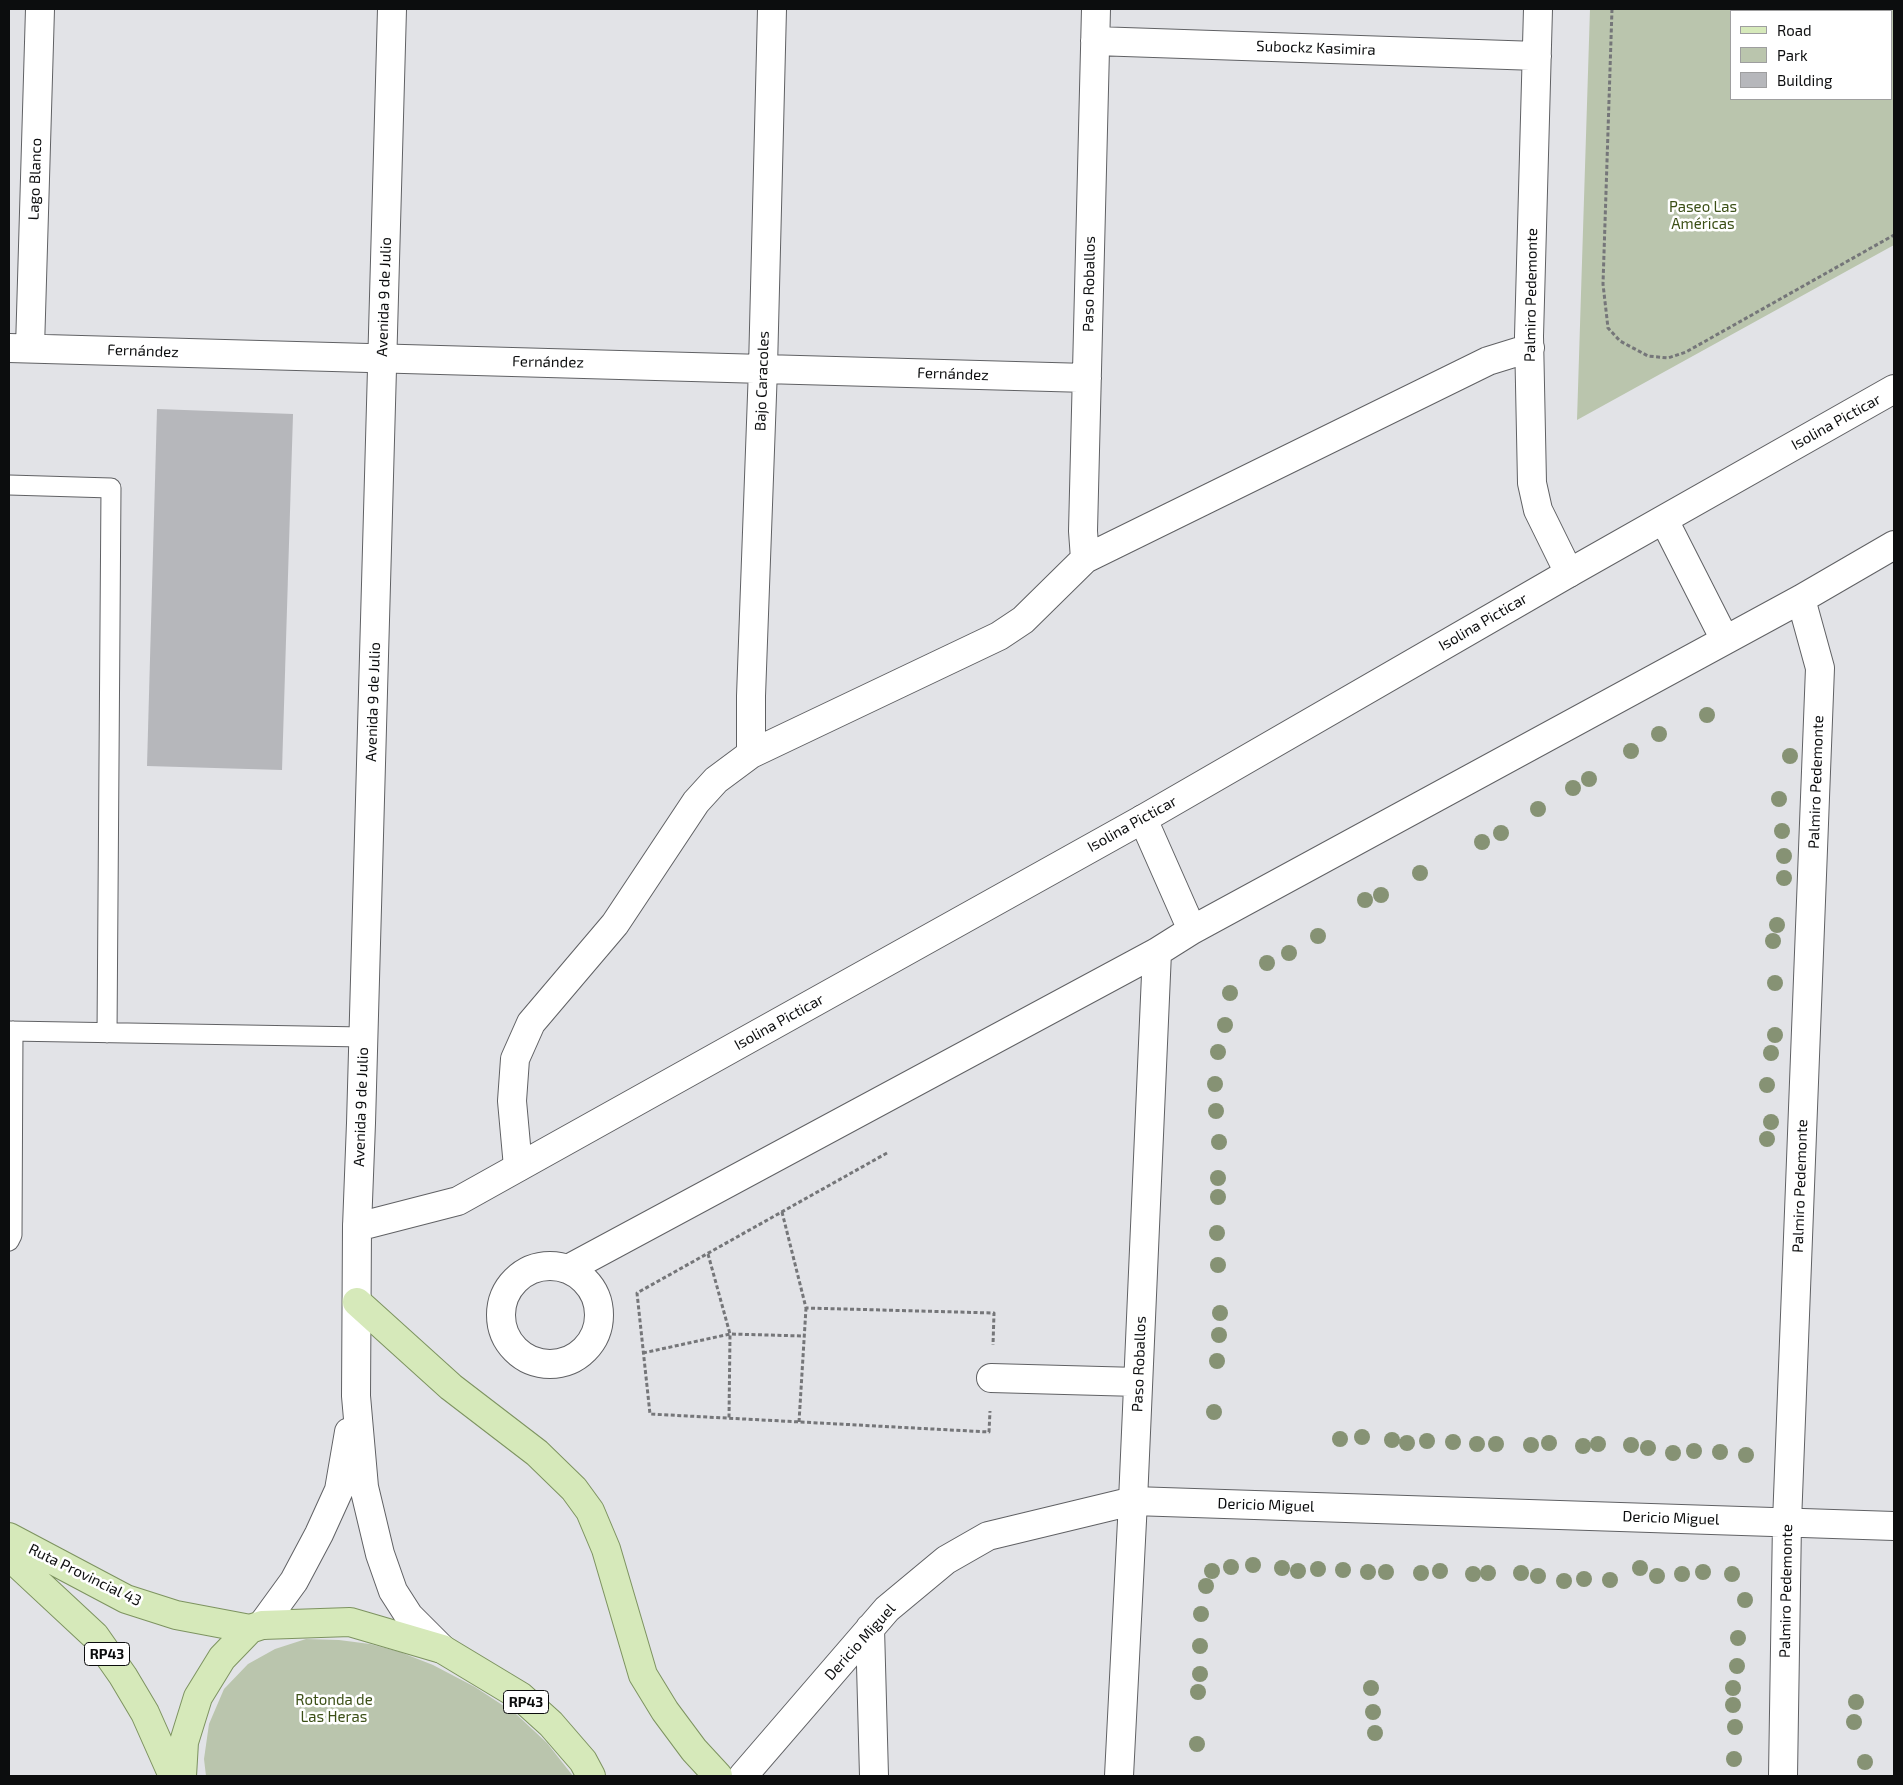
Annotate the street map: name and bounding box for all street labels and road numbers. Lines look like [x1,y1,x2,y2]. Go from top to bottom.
street label: Subockz Kasimira [1256,37,1376,59]
street label: Lago Blanco [25,137,45,221]
street label: Palmiro Pedemonte [1521,228,1541,362]
street label: Paso Roballos [1079,236,1099,332]
street label: Avenida 9 de Julio [373,237,395,357]
street label: Bajo Caracoles [751,331,773,431]
street label: Fernández [107,341,179,361]
street label: Fernández [512,352,584,372]
street label: Fernández [917,364,989,384]
street label: Isolina Picticar [1788,390,1884,454]
street label: Isolina Picticar [1435,589,1531,655]
street label: Avenida 9 de Julio [362,642,384,762]
street label: Palmiro Pedemonte [1805,715,1827,849]
street label: Isolina Picticar [1084,792,1180,856]
street label: Isolina Picticar [731,990,827,1054]
street label: Avenida 9 de Julio [350,1047,372,1167]
street label: Palmiro Pedemonte [1789,1119,1811,1253]
street label: Paso Roballos [1128,1316,1150,1412]
street label: Dericio Miguel [1217,1494,1315,1516]
street label: Dericio Miguel [1622,1507,1720,1529]
street label: Palmiro Pedemonte [1776,1524,1796,1658]
street label: Ruta Provincial 43 [26,1540,144,1610]
street label: Dericio Miguel [821,1600,899,1684]
road number: RP43 [84,1642,130,1666]
road number: RP43 [504,1690,548,1714]

